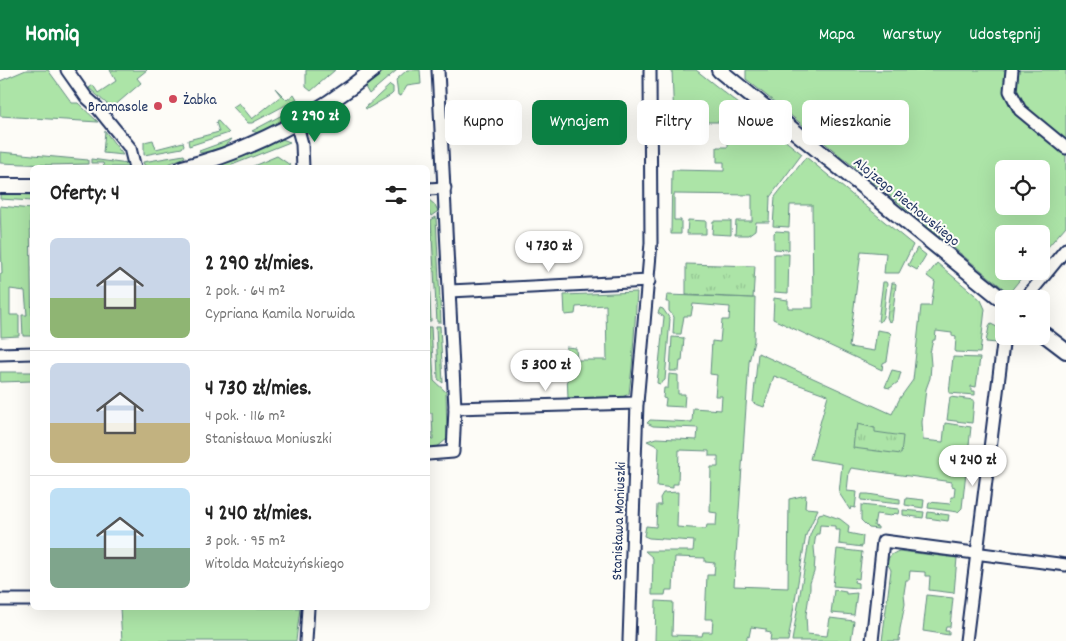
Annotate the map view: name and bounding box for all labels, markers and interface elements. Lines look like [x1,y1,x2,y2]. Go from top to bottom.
text: Homiq [25,18,80,52]
text: Mapa [819,23,855,48]
text: Warstwy [883,23,941,48]
text: Udostępnij [969,23,1041,48]
place label: Żabka [183,90,217,112]
marker: Żabka [167,93,179,105]
place label: Bramasole [88,97,148,119]
marker: Bramasole [152,100,164,112]
pin: 2 290 zł [263,100,367,143]
chip: Kupno [445,100,522,145]
chip: Wynajem [532,100,627,145]
chip: Filtry [637,100,709,145]
chip: Nowe [719,100,792,145]
chip: Mieszkanie [802,100,909,145]
text: 2 290 zł [291,105,339,128]
street label: Alojzego Piechowskiego [848,153,964,253]
map controls [995,160,1050,345]
button: locate [995,160,1050,215]
text: Oferty: 4 [50,180,120,210]
icon: filters [382,181,410,209]
button: + [995,225,1050,280]
pin: 4 730 zł [497,230,601,273]
text: 4 730 zł [526,235,572,258]
text: 2 290 zł/mies. [205,250,313,280]
icon: home [90,258,150,318]
text: 2 pok. · 64 m² [205,280,285,303]
button: − [995,290,1050,345]
text: Cypriana Kamila Norwida [205,303,355,326]
pin: 5 300 zł [494,350,598,392]
text: 5 300 zł [521,354,571,377]
text: 4 730 zł/mies. [205,375,311,405]
icon: home [90,383,150,443]
text: 4 pok. · 116 m² [205,405,285,428]
text: Stanisława Moniuszki [205,428,332,451]
pin: 4 240 zł [921,444,1025,487]
text: 4 240 zł [950,449,996,472]
street label: Stanisława Moniuszki [607,461,633,581]
text: 4 240 zł/mies. [205,500,312,530]
icon: home [90,508,150,568]
text: 3 pok. · 95 m² [205,530,286,553]
text: Witolda Małcużyńskiego [205,553,344,576]

